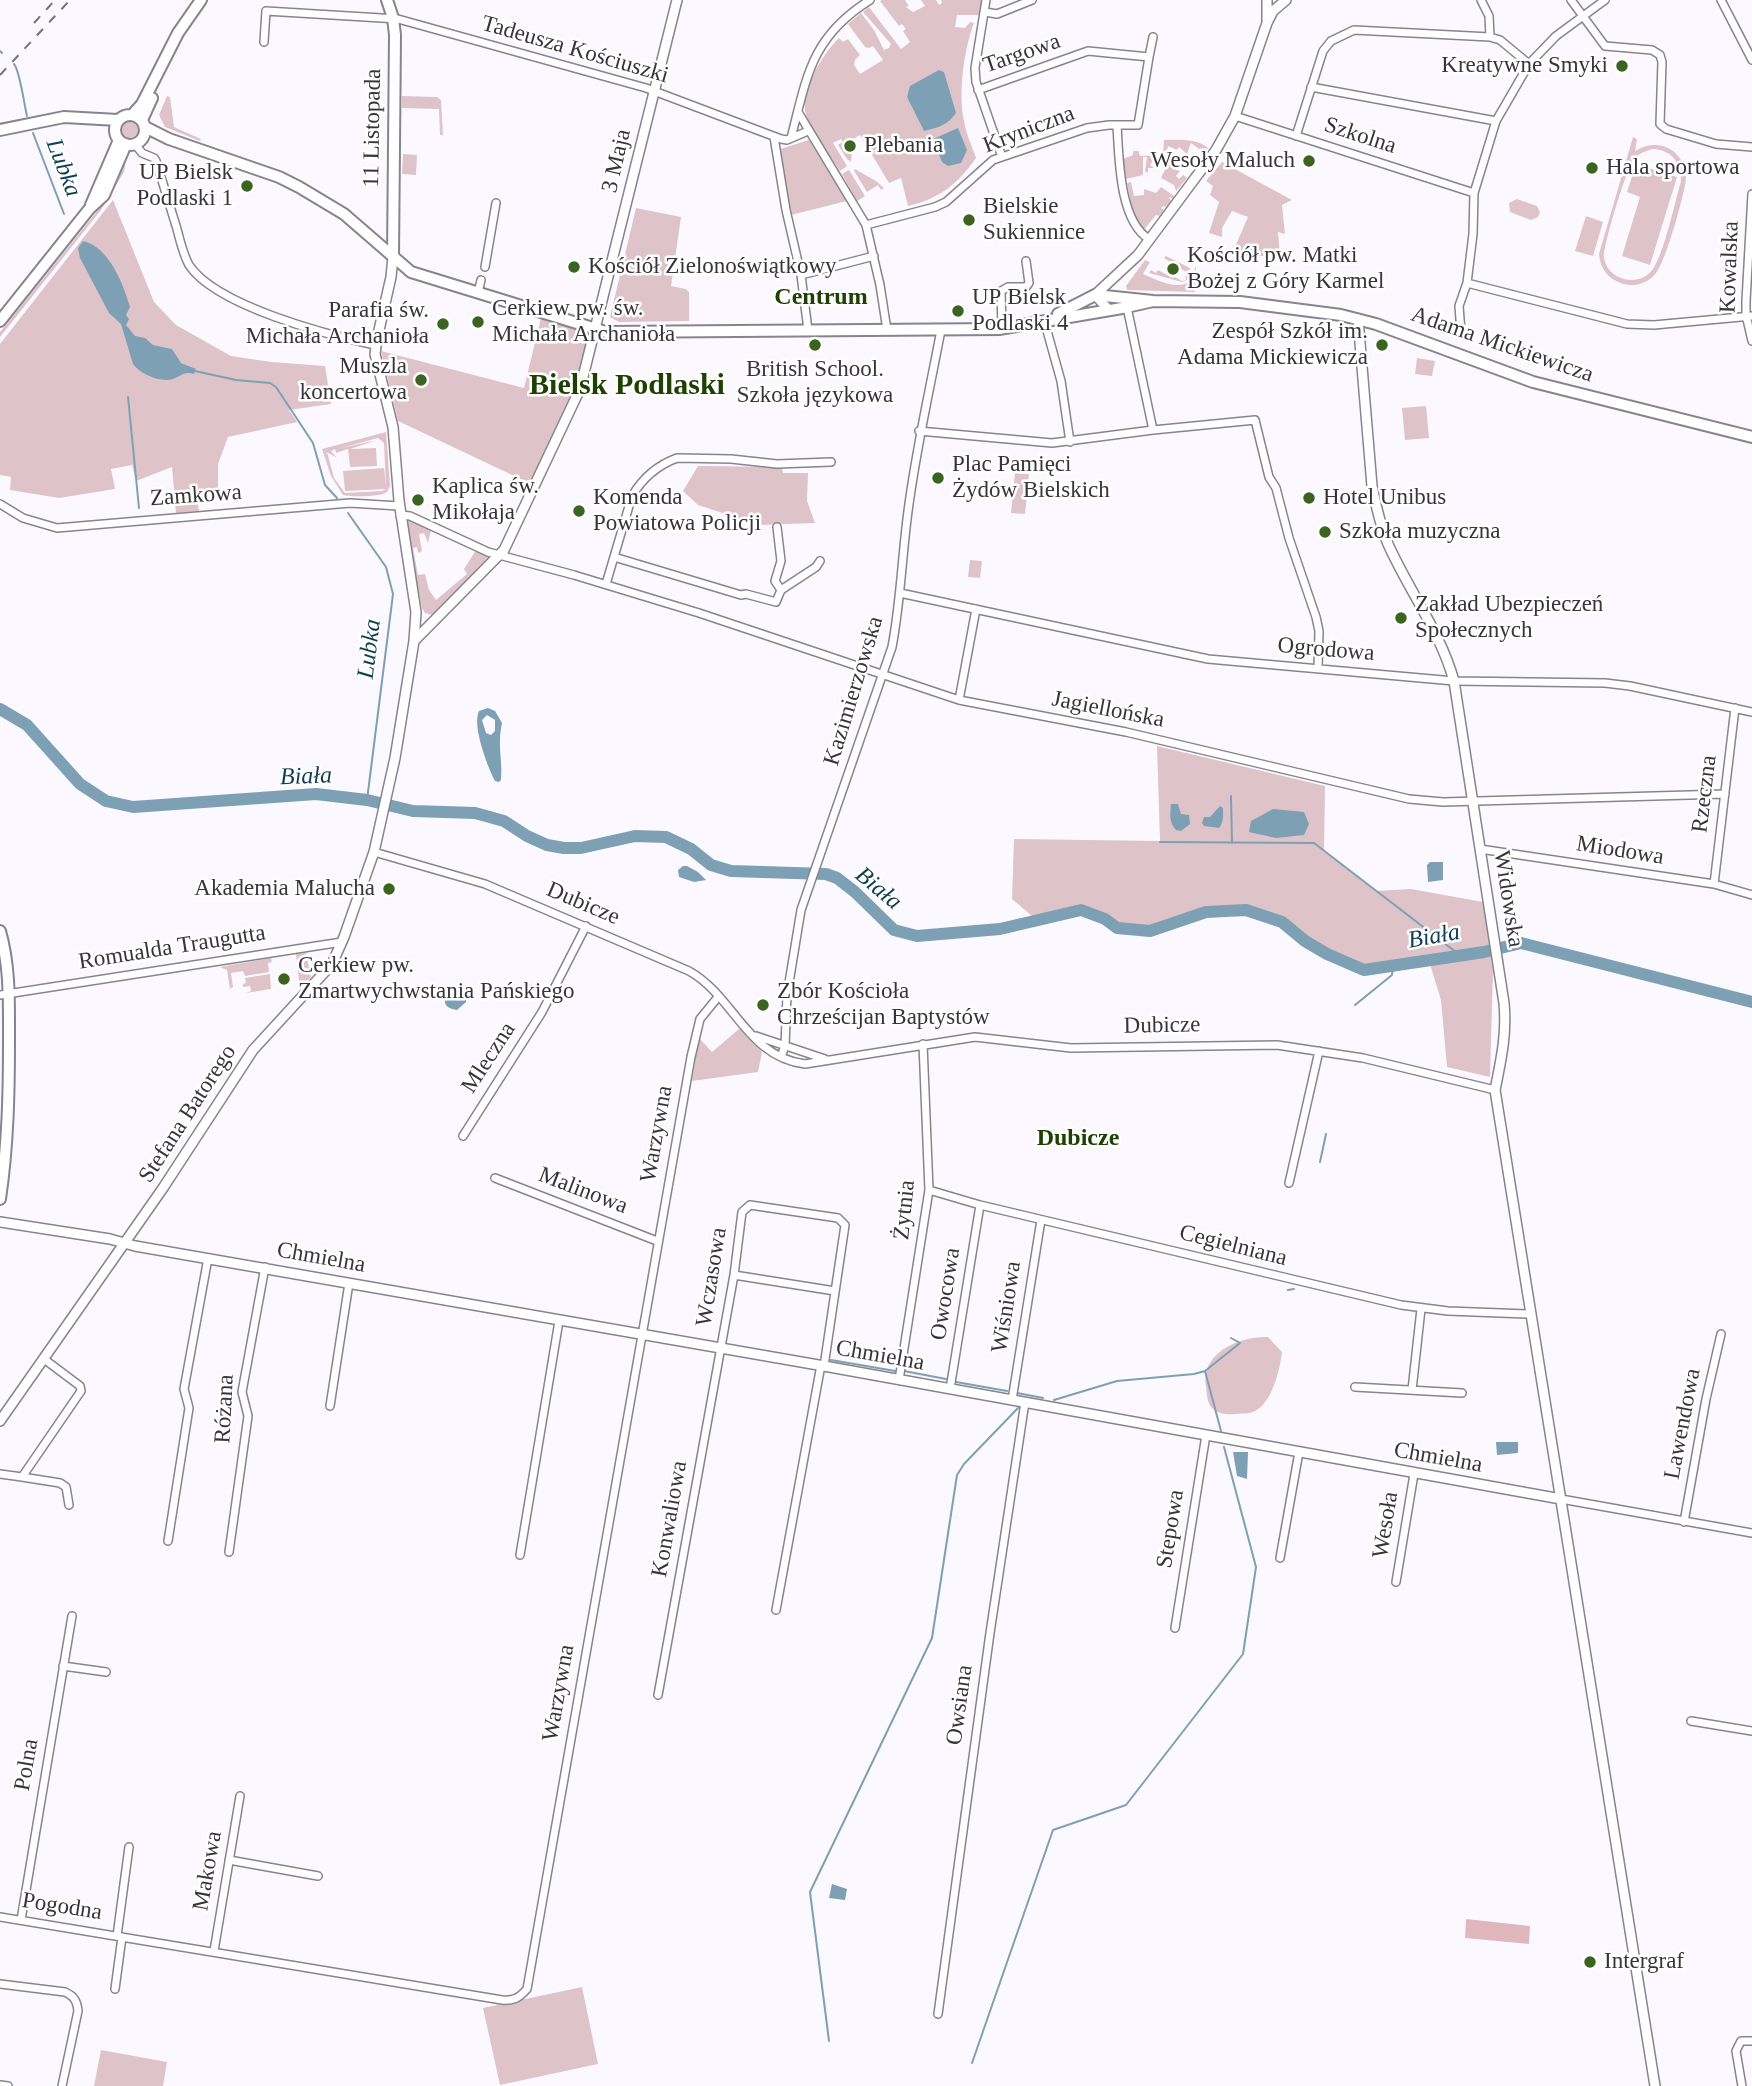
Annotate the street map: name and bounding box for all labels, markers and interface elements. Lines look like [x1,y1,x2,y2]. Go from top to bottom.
street label: Tadeusza Kościuszki [478,10,672,90]
street label: Targowa [980,28,1064,80]
place label: Kreatywne Smyki [1441,52,1608,80]
marker: Kreatywne Smyki [1614,58,1630,74]
street label: 11 Listopada [358,68,388,188]
street label: Kryniczna [979,100,1079,160]
street label: Szkolna [1320,111,1400,161]
street label: 3 Maja [596,126,638,196]
place label: Plebania [864,132,943,160]
water label: Lubka [39,135,87,201]
marker: Plebania [842,138,858,154]
place label: Wesoły Maluch [1151,147,1295,175]
marker: Wesoły Maluch [1301,153,1317,169]
place label: Hala sportowa [1606,154,1739,182]
place label: UP Bielsk Podlaski 1 [137,159,233,213]
marker: Hala sportowa [1584,160,1600,176]
marker: UP Bielsk Podlaski 1 [239,178,255,194]
place label: Bielskie Sukiennice [983,193,1085,247]
marker: Bielskie Sukiennice [961,212,977,228]
street label: Kowalska [1715,221,1745,313]
place label: Kościół pw. Matki Bożej z Góry Karmel [1187,242,1384,296]
place label: Kościół Zielonoświątkowy [588,253,836,281]
marker: Kościół Zielonoświątkowy [566,259,582,275]
marker: Kościół pw. Matki Bożej z Góry Karmel [1165,261,1181,277]
district label: Centrum [774,284,868,312]
place label: UP Bielsk Podlaski 4 [972,284,1068,338]
place label: Cerkiew pw. św. Michała Archanioła [492,295,675,349]
place label: Parafia św. Michała Archanioła [246,297,429,351]
street label: Adama Mickiewicza [1407,301,1597,389]
marker: UP Bielsk Podlaski 4 [950,303,966,319]
marker: Cerkiew pw. św. Michała Archanioła [470,314,486,330]
marker: Parafia św. Michała Archanioła [435,316,451,332]
place label: Zespół Szkół im. Adama Mickiewicza [1177,318,1368,372]
marker: British School. Szkoła językowa [807,337,823,353]
marker: Zespół Szkół im. Adama Mickiewicza [1374,337,1390,353]
place label: Muszla koncertowa [300,353,407,407]
place label: British School. Szkoła językowa [737,356,893,410]
district label: Bielsk Podlaski [529,368,725,404]
marker: Muszla koncertowa [413,372,429,388]
place label: Plac Pamięci Żydów Bielskich [952,451,1110,505]
marker: Plac Pamięci Żydów Bielskich [930,470,946,486]
place label: Kaplica św. Mikołaja [432,473,539,527]
street label: Zamkowa [149,479,243,513]
place label: Komenda Powiatowa Policji [593,484,761,538]
place label: Hotel Unibus [1323,484,1446,512]
marker: Hotel Unibus [1301,490,1317,506]
marker: Kaplica św. Mikołaja [410,492,426,508]
marker: Komenda Powiatowa Policji [571,503,587,519]
place label: Szkoła muzyczna [1339,518,1501,546]
marker: Szkoła muzyczna [1317,524,1333,540]
place label: Zakład Ubezpieczeń Społecznych [1415,591,1603,645]
marker: Zakład Ubezpieczeń Społecznych [1393,610,1409,626]
street label: Kazimierzowska [818,613,890,769]
water label: Lubka [352,617,388,681]
street label: Ogrodowa [1276,632,1376,668]
street label: Jagiellońska [1050,686,1166,734]
street label: Rzeczna [1687,754,1723,834]
water label: Biała [280,762,332,792]
street label: Miodowa [1574,830,1666,872]
street label: Widowska [1487,849,1529,949]
water label: Biała [849,861,907,917]
place label: Akademia Malucha [194,875,375,903]
street label: Dubicze [542,876,624,932]
marker: Akademia Malucha [381,881,397,897]
water label: Biała [1406,918,1462,956]
street label: Romualda Traugutta [77,920,267,976]
place label: Cerkiew pw. Zmartwychwstania Pańskiego [298,952,575,1006]
marker: Cerkiew pw. Zmartwychwstania Pańskiego [276,971,292,987]
place label: Zbór Kościoła Chrześcijan Baptystów [777,978,990,1032]
marker: Zbór Kościoła Chrześcijan Baptystów [755,997,771,1013]
street label: Dubicze [1123,1012,1201,1040]
street label: Mleczna [456,1017,522,1099]
street label: Stefana Batorego [133,1040,243,1188]
street label: Warzywna [635,1083,679,1185]
district label: Dubicze [1037,1125,1119,1153]
street label: Malinowa [535,1161,631,1221]
street label: Żytnia [888,1179,922,1241]
street label: Cegielniana [1176,1219,1290,1273]
street label: Wczasowa [691,1226,733,1328]
street label: Chmielna [275,1237,367,1279]
street label: Owocowa [925,1246,967,1342]
street label: Wiśniowa [986,1259,1028,1355]
street label: Chmielna [834,1335,926,1377]
street label: Lawendowa [1659,1366,1707,1482]
street label: Różana [209,1374,241,1444]
street label: Chmielna [1392,1437,1484,1479]
street label: Konwaliowa [646,1459,694,1579]
street label: Stepowa [1151,1488,1191,1570]
street label: Wesoła [1367,1490,1405,1560]
street label: Warzywna [537,1642,581,1744]
street label: Owsiana [941,1663,979,1747]
street label: Polna [9,1737,45,1793]
street label: Makowa [187,1829,229,1913]
street label: Pogodna [20,1887,104,1927]
place label: Intergraf [1604,1948,1684,1976]
marker: Intergraf [1582,1954,1598,1970]

